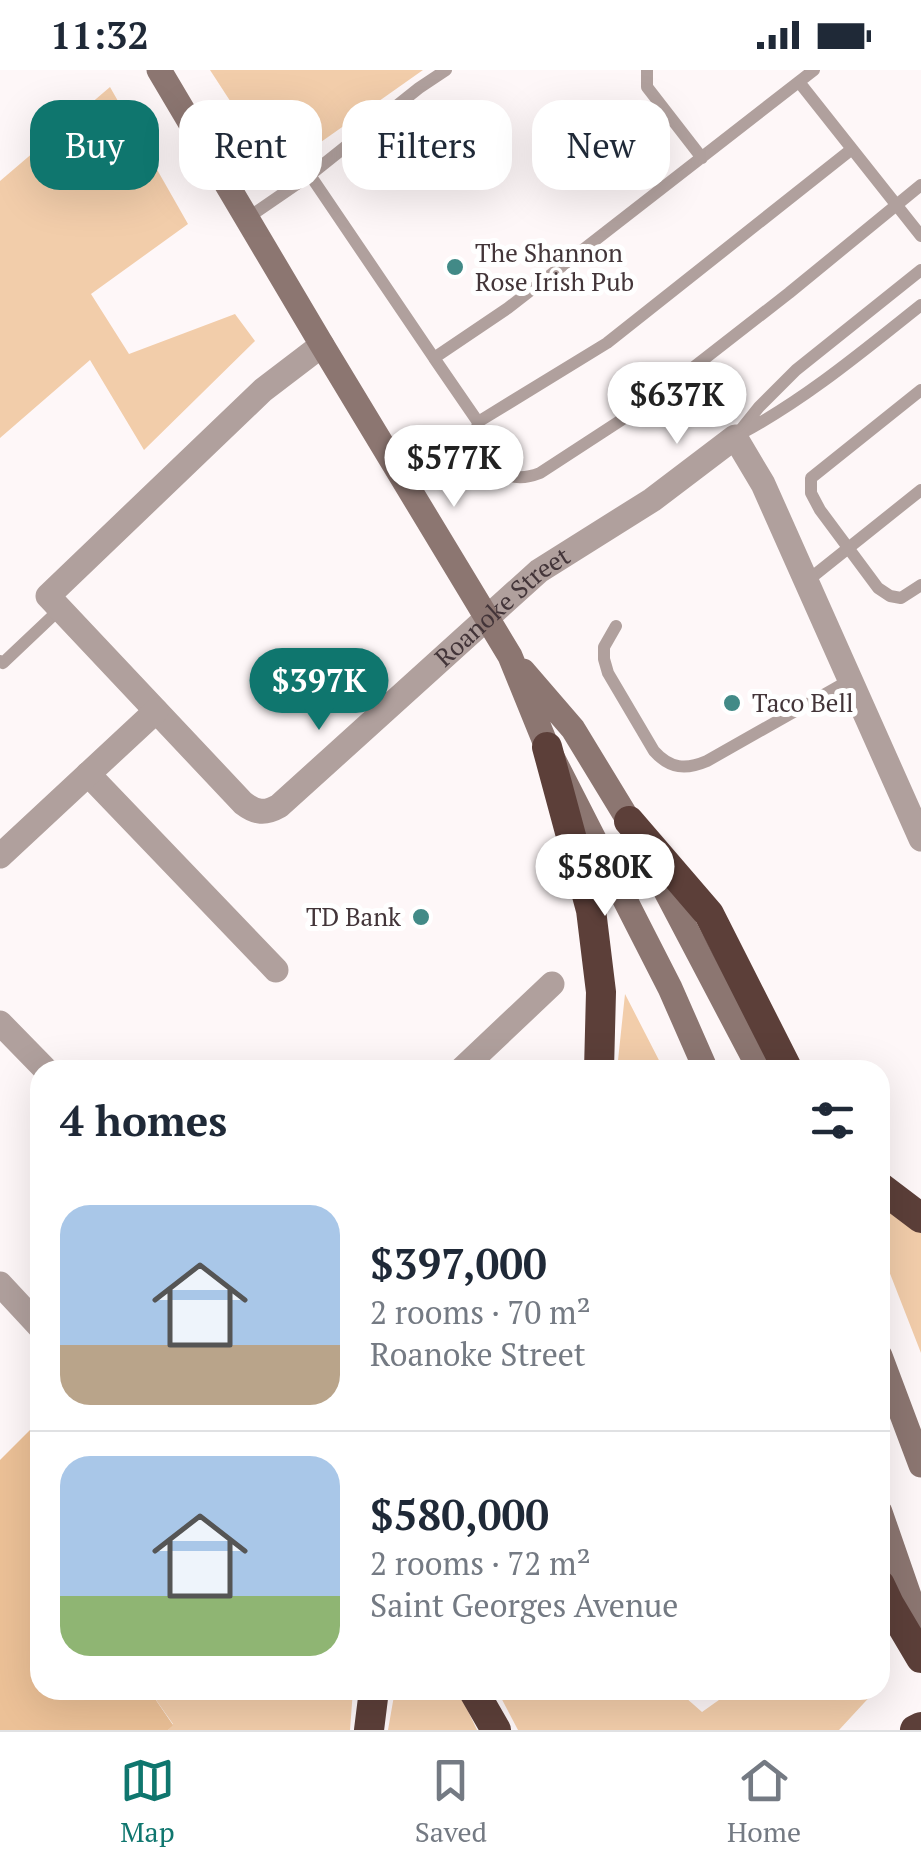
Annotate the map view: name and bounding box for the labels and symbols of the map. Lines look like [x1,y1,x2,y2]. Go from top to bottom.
place label: The Shannon Rose Irish Pub [475,236,634,298]
marker: The Shannon Rose Irish Pub [444,256,466,278]
pin: $637K [607,362,747,447]
pin: $577K [384,425,524,510]
street label: Roanoke Street [427,539,576,674]
pin: $397K [249,648,389,733]
place label: Taco Bell [752,686,853,719]
marker: Taco Bell [721,692,743,714]
pin: $580K [535,834,675,919]
place label: TD Bank [306,900,401,933]
marker: TD Bank [410,906,432,928]

